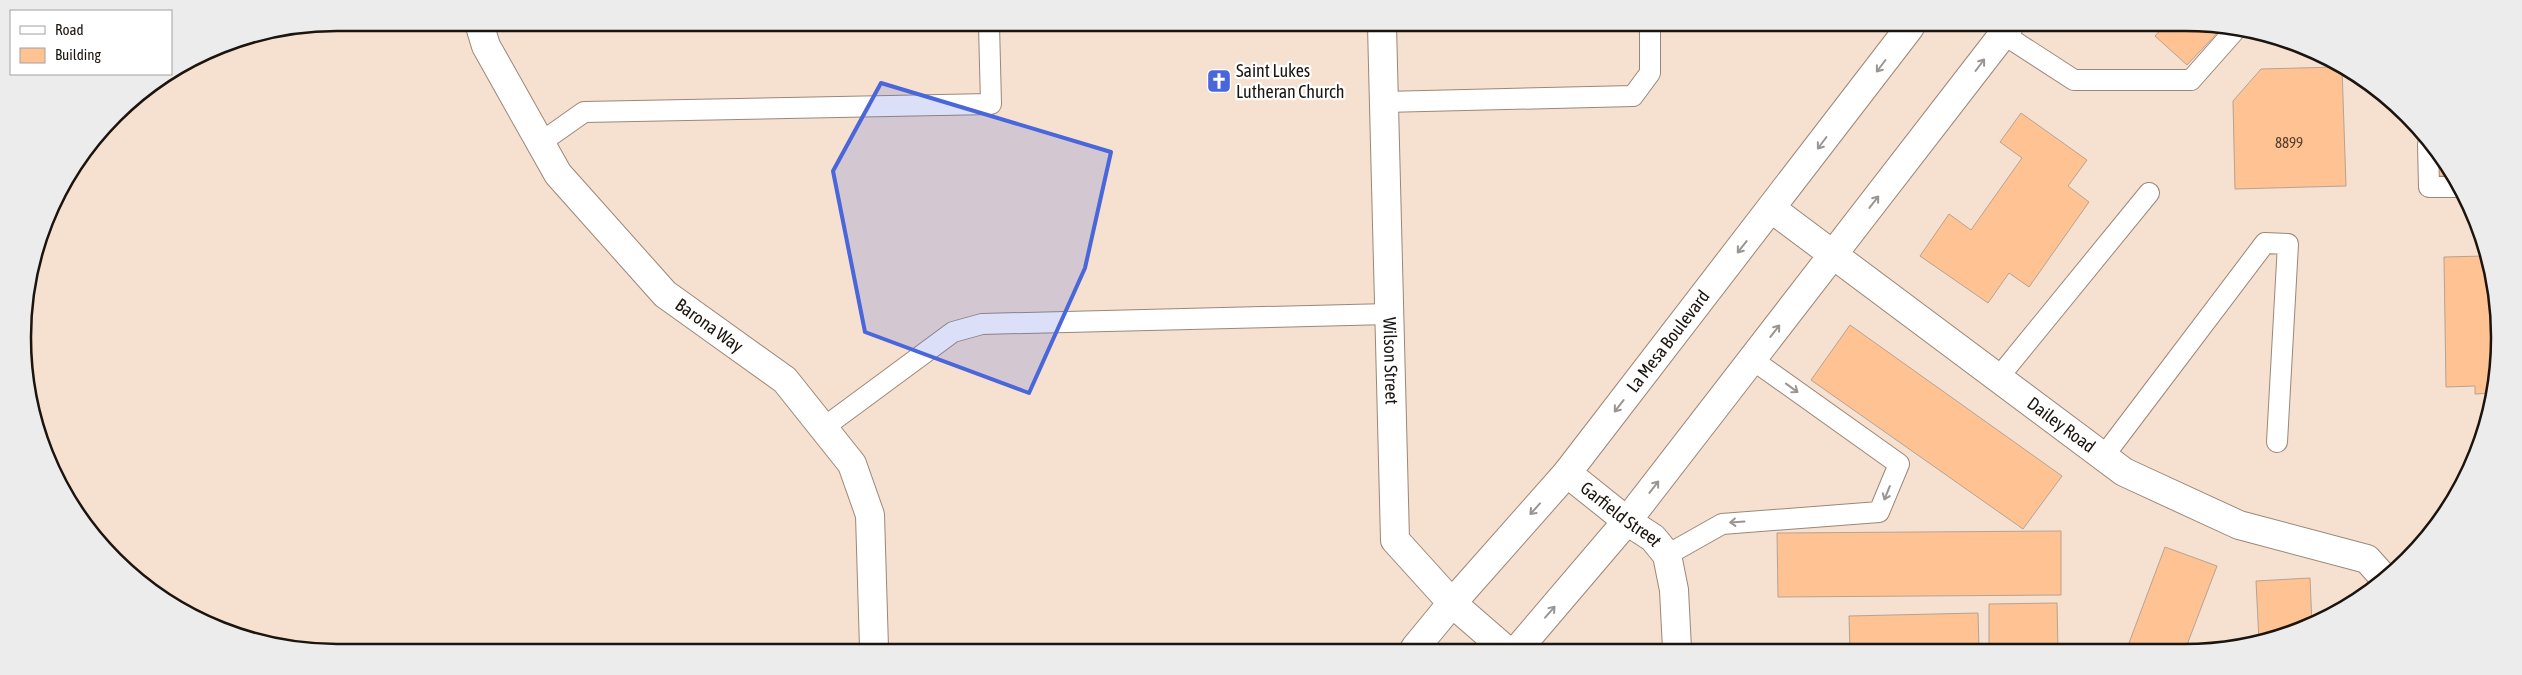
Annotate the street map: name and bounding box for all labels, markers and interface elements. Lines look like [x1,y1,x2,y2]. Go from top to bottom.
legend [10,10,172,75]
text: Road [55,21,84,38]
text: Building [55,46,101,63]
one-way arrow [1876,59,1886,73]
one-way arrow [1974,59,1985,72]
place label: Saint Lukes Lutheran Church [1236,60,1345,102]
church icon: Saint Lukes Lutheran Church [1206,68,1232,94]
house number: 8899 [2275,134,2303,151]
one-way arrow [1816,137,1827,150]
one-way arrow [1869,196,1880,209]
one-way arrow [1737,240,1747,254]
street label: La Mesa Boulevard [1622,286,1714,396]
street label: Barona Way [671,294,748,357]
street label: Wilson Street [1379,317,1403,405]
one-way arrow [1770,324,1780,338]
one-way arrow [1785,383,1799,393]
street label: Dailey Road [2023,392,2100,457]
one-way arrow [1614,399,1624,413]
street label: Garfield Street [1577,477,1666,550]
one-way arrow [1648,481,1659,494]
one-way arrow [1882,485,1891,500]
one-way arrow [1529,503,1541,516]
one-way arrow [1730,518,1746,527]
one-way arrow [1544,605,1555,618]

